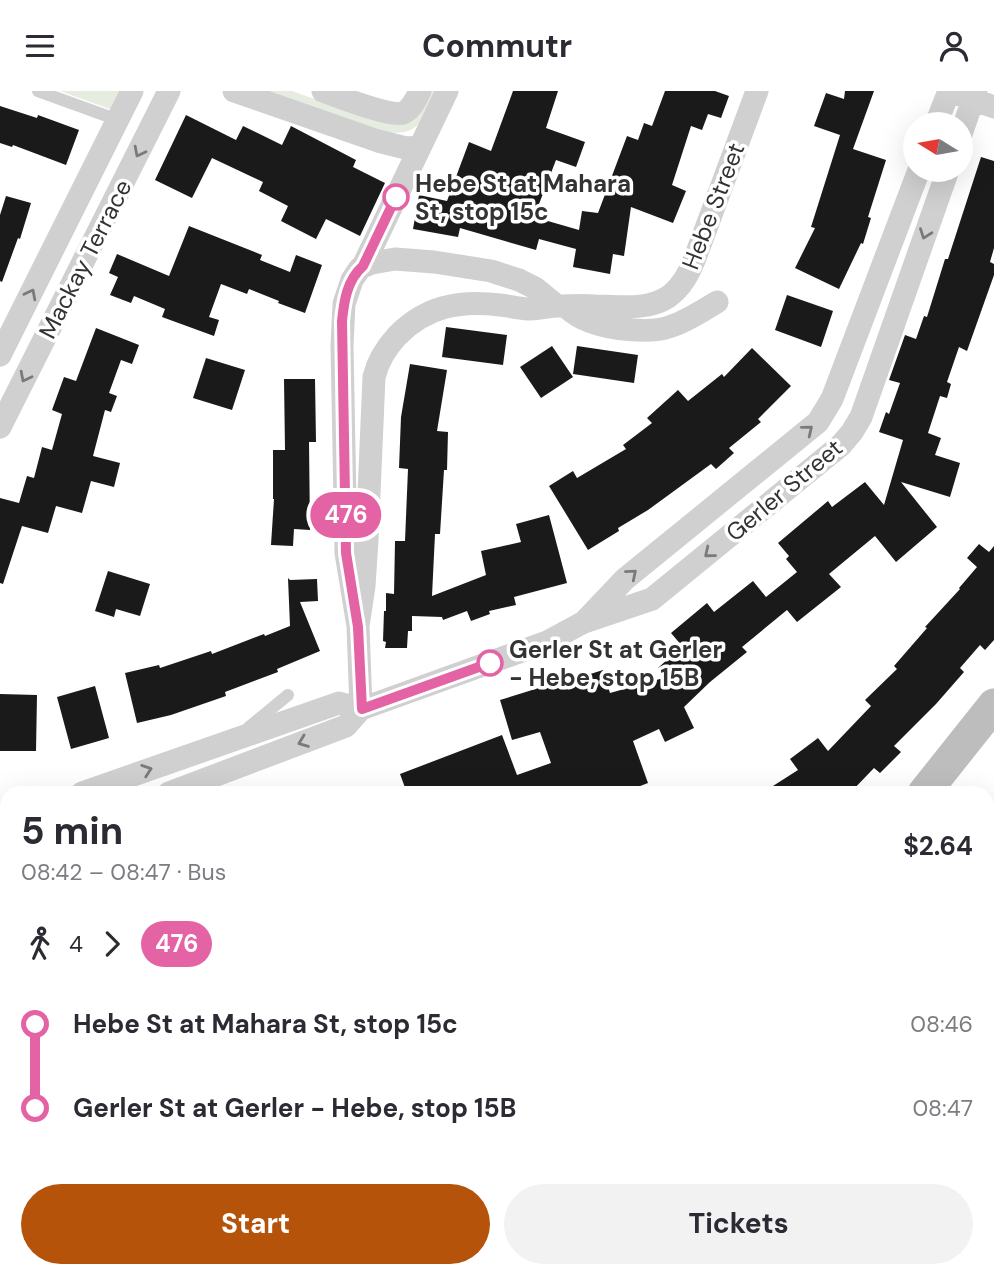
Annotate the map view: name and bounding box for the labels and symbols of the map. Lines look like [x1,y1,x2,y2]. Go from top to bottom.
north arrow [903,112,973,182]
street label: Hebe Street [675,138,751,274]
one-way arrow [134,145,148,157]
place label: Hebe St at Mahara St, stop 15c [415,168,631,227]
street label: Mackay Terrace [32,174,138,344]
marker: Hebe St at Mahara St, stop 15c [383,184,409,210]
one-way arrow [919,228,933,240]
one-way arrow [22,289,36,301]
one-way arrow [19,370,33,382]
one-way arrow [800,426,813,438]
street label: Gerler Street [719,432,849,548]
line badge: 476 [306,492,386,538]
one-way arrow [704,545,717,557]
one-way arrow [624,569,637,582]
place label: Gerler St at Gerler - Hebe, stop 15B [509,634,723,693]
marker: Gerler St at Gerler - Hebe, stop 15B [477,650,503,676]
one-way arrow [298,734,310,748]
one-way arrow [140,764,152,778]

